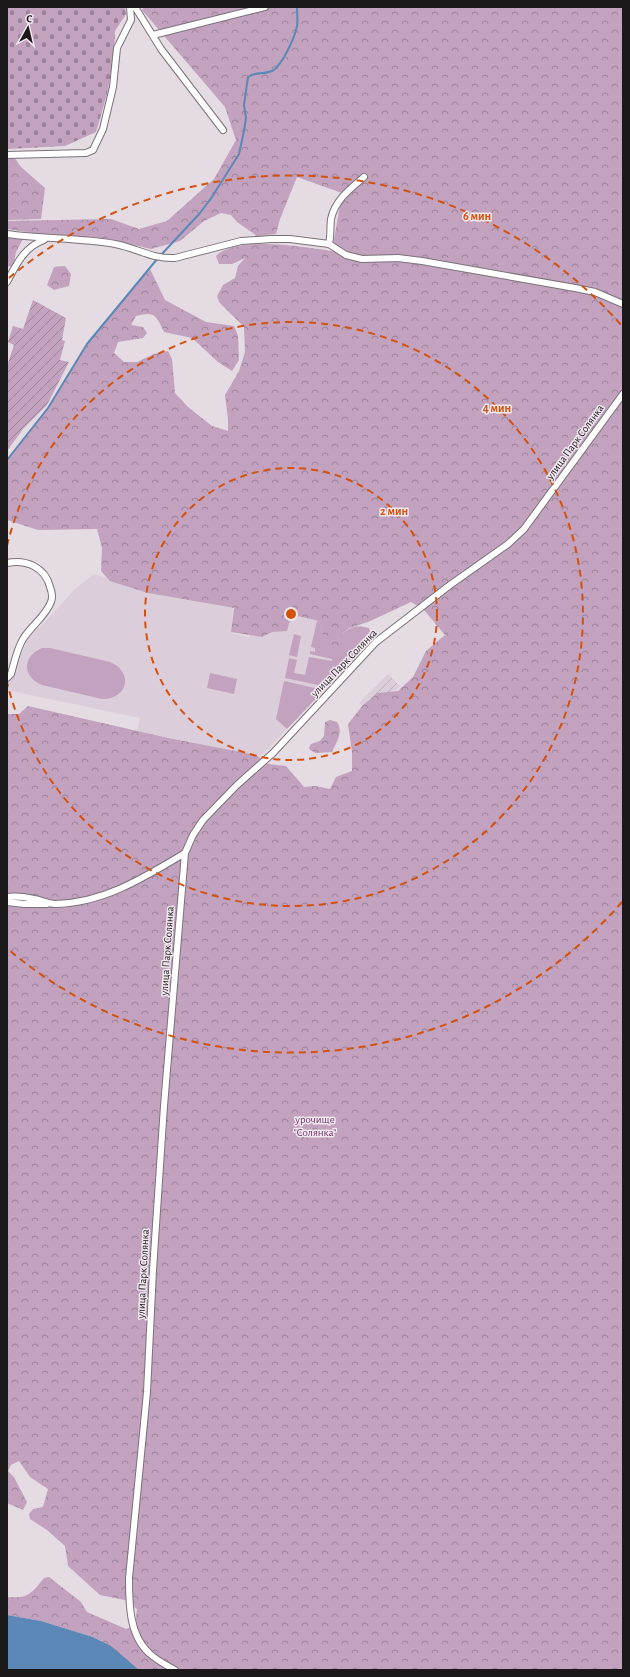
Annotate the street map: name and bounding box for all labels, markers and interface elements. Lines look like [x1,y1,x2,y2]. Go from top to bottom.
north arrow [8,8,48,48]
text: С [26,13,33,24]
text: 6 мин [463,210,491,222]
text: 4 мин [483,402,511,414]
street label: улица Парк Солянка [544,403,606,482]
text: 2 мин [380,505,408,517]
centre of rings [284,607,298,621]
street label: улица Парк Солянка [308,627,379,700]
street label: улица Парк Солянка [158,906,176,997]
park label: урочище "Солянка" [294,1114,336,1138]
street label: улица Парк Солянка [135,1229,151,1320]

